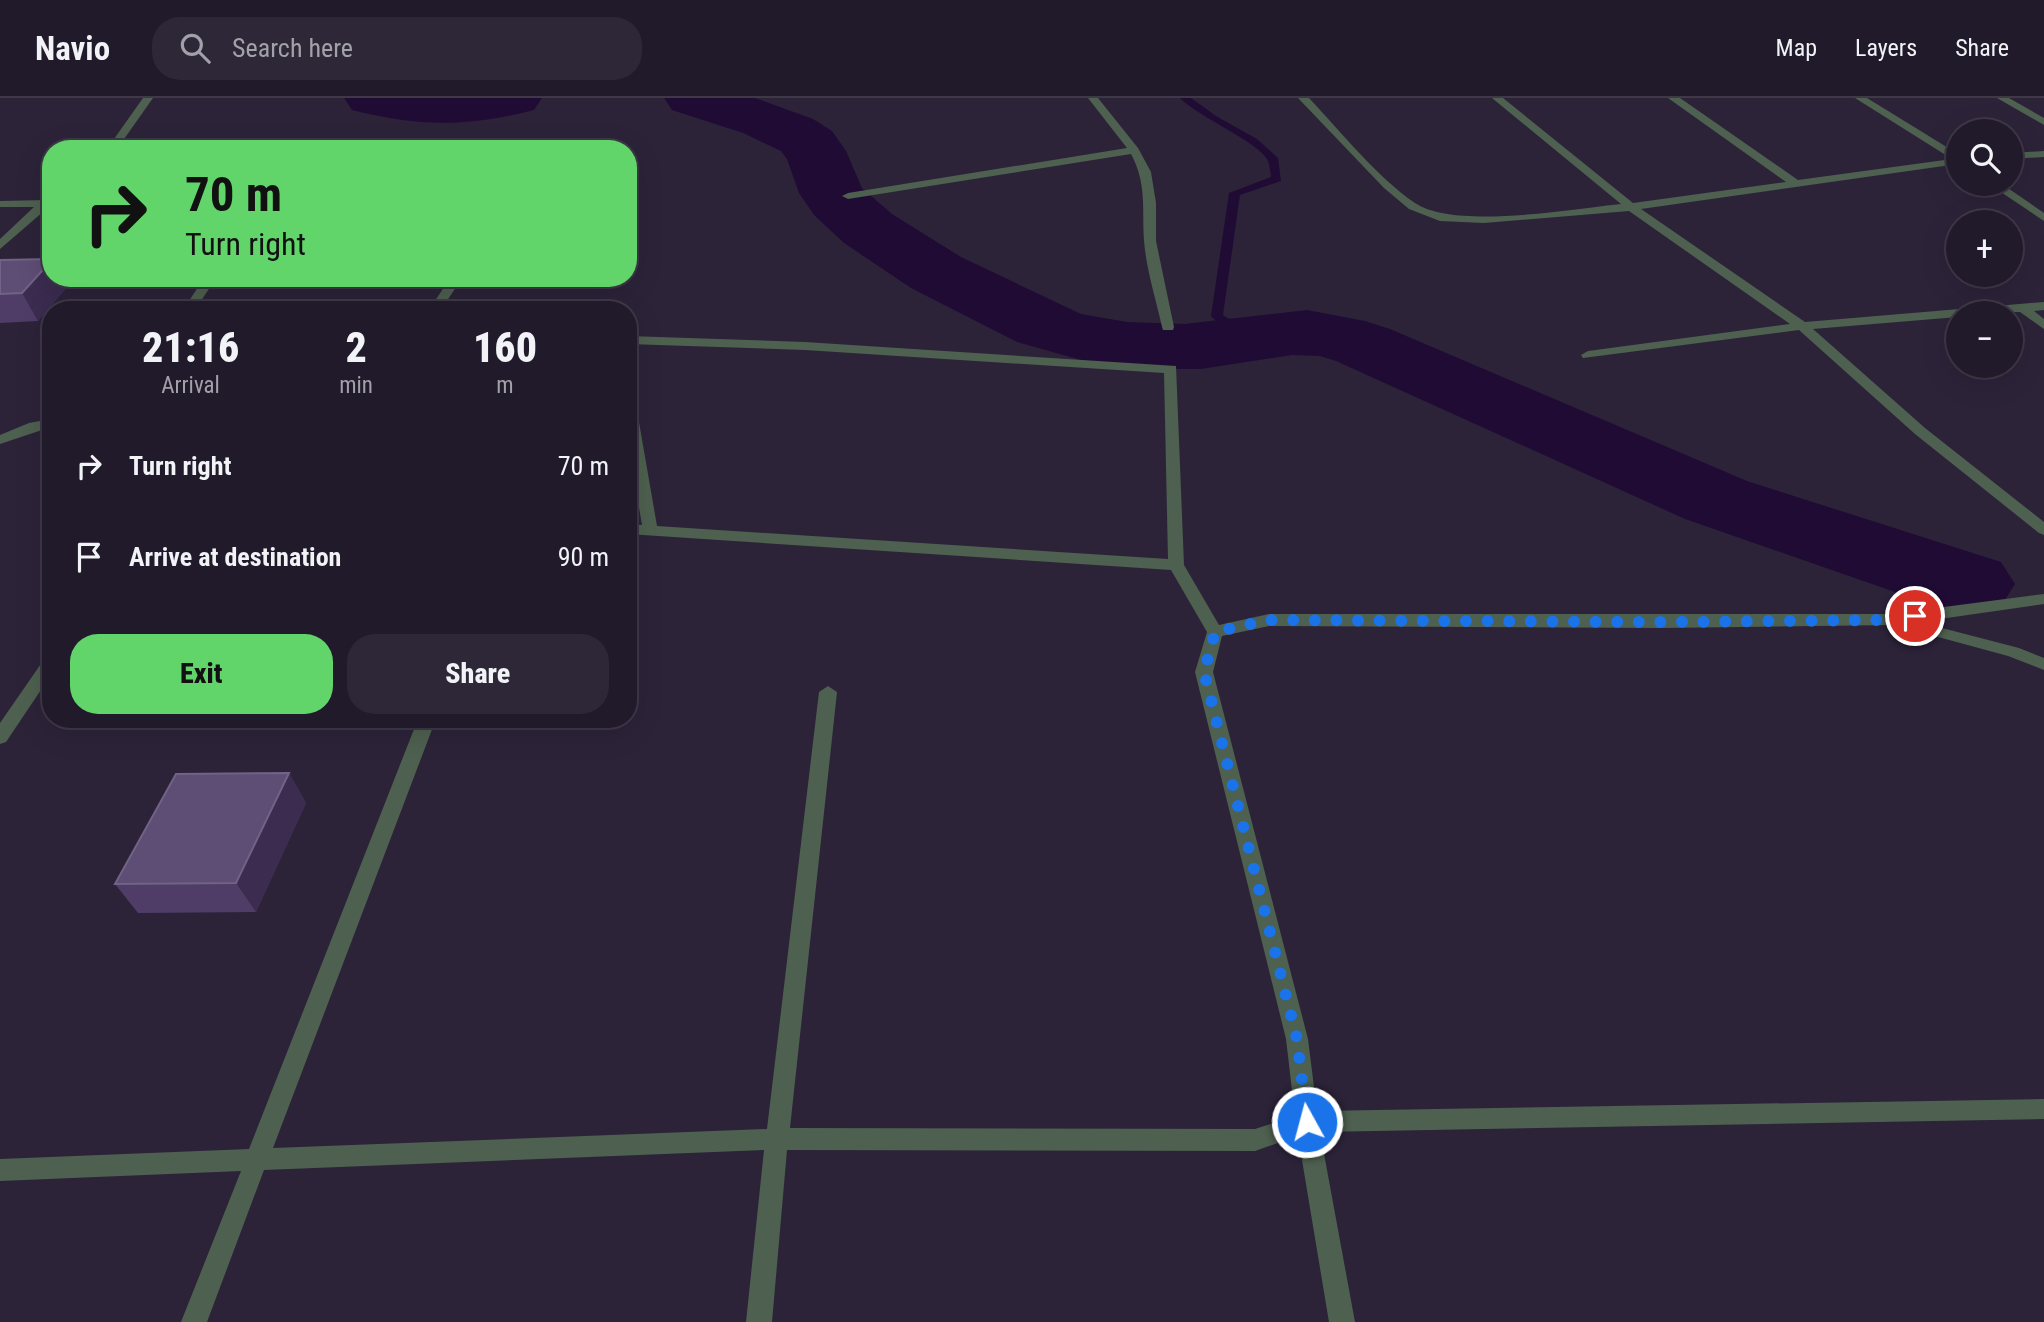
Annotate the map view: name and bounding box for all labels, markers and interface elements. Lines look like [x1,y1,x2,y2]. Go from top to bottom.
search box [152,17,642,80]
text: Navio [35,29,110,68]
icon: search [176,29,214,67]
text: Search here [232,33,353,63]
text: Map [1776,34,1817,62]
text: Layers [1855,34,1917,62]
text: Share [1955,34,2009,62]
map controls [1946,119,2023,378]
button: search [1946,119,2023,196]
text: 70 m [185,166,282,223]
icon: right [70,168,161,259]
button: + [1946,210,2023,287]
text: Turn right [185,225,306,263]
button: − [1946,301,2023,378]
text: 21:16 [142,323,239,372]
text: 2 [345,323,367,372]
text: 160 [473,323,537,372]
text: Arrival [161,372,220,399]
text: min [339,372,373,399]
text: m [496,372,514,399]
icon: right [70,447,108,485]
text: Turn right [129,451,231,481]
text: 70 m [558,451,609,481]
icon: arrive [70,538,108,576]
text: Arrive at destination [129,542,341,572]
text: 90 m [558,542,609,572]
pin [1885,586,1945,646]
icon: arrive [1896,597,1934,635]
button: Exit [70,634,333,714]
button: Share [347,634,609,714]
position arrow [1270,1085,1344,1159]

